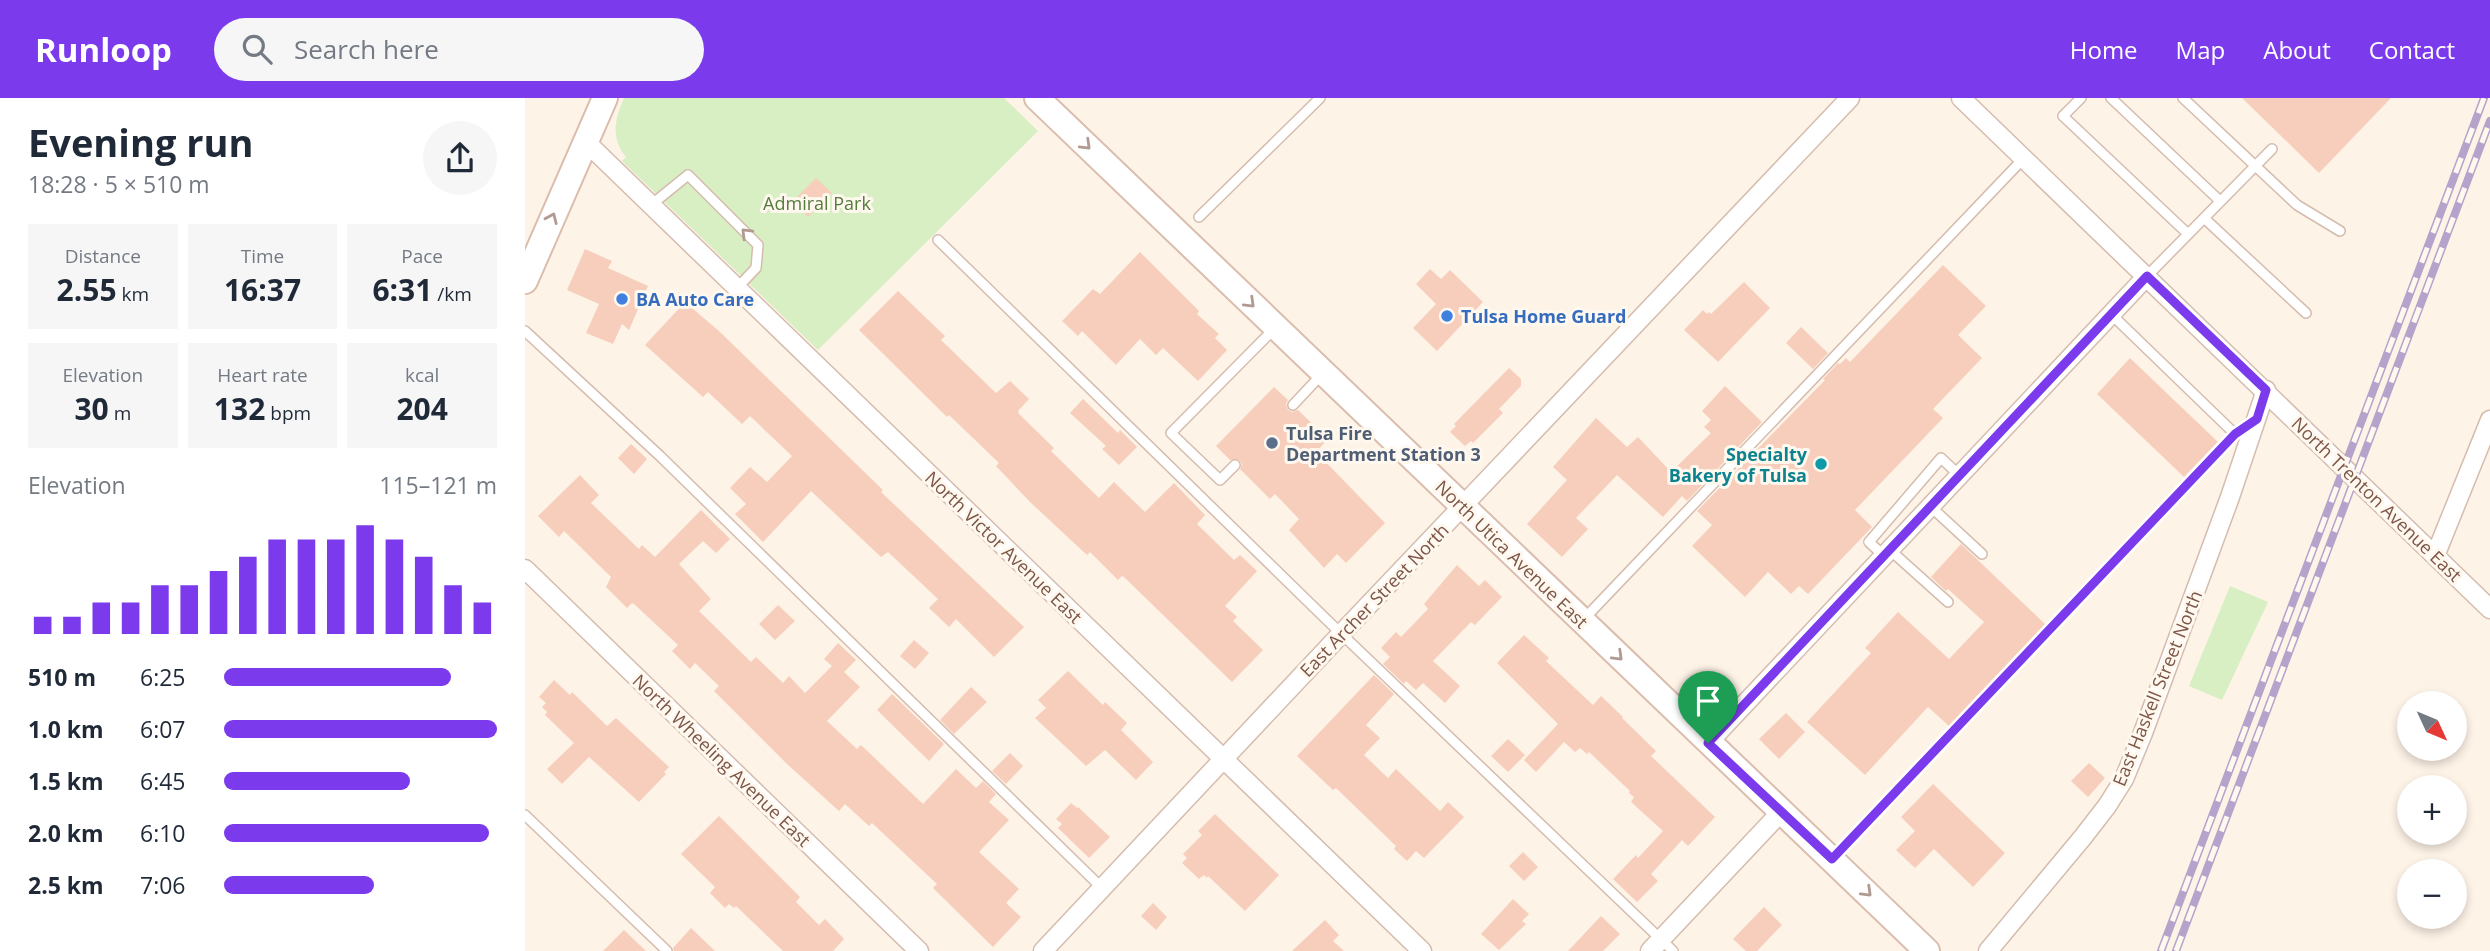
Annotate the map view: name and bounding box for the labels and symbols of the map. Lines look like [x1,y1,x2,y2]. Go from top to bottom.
one-way arrow [1078,137,1091,150]
park label: Admiral Park [763,191,871,215]
one-way arrow [544,213,558,225]
one-way arrow [742,228,755,241]
place label: BA Auto Care [636,287,754,311]
marker: BA Auto Care [614,291,630,307]
one-way arrow [1242,295,1255,308]
place label: Tulsa Home Guard [1461,304,1626,328]
marker: Tulsa Home Guard [1439,308,1455,324]
street label: North Trenton Avenue East [2287,411,2467,587]
place label: Tulsa Fire Department Station 3 [1286,421,1481,466]
marker: Tulsa Fire Department Station 3 [1264,435,1280,451]
place label: Specialty Bakery of Tulsa [1669,442,1808,487]
marker: Specialty Bakery of Tulsa [1813,456,1829,472]
street label: North Victor Avenue East [920,466,1088,628]
street label: North Utica Avenue East [1430,475,1594,633]
street label: East Archer Street North [1294,518,1454,682]
street label: East Haskell Street North [2107,587,2207,789]
one-way arrow [1610,648,1623,661]
street label: North Wheeling Avenue East [628,668,816,852]
pin [1678,671,1738,743]
north arrow [2397,691,2467,761]
one-way arrow [1858,884,1871,897]

